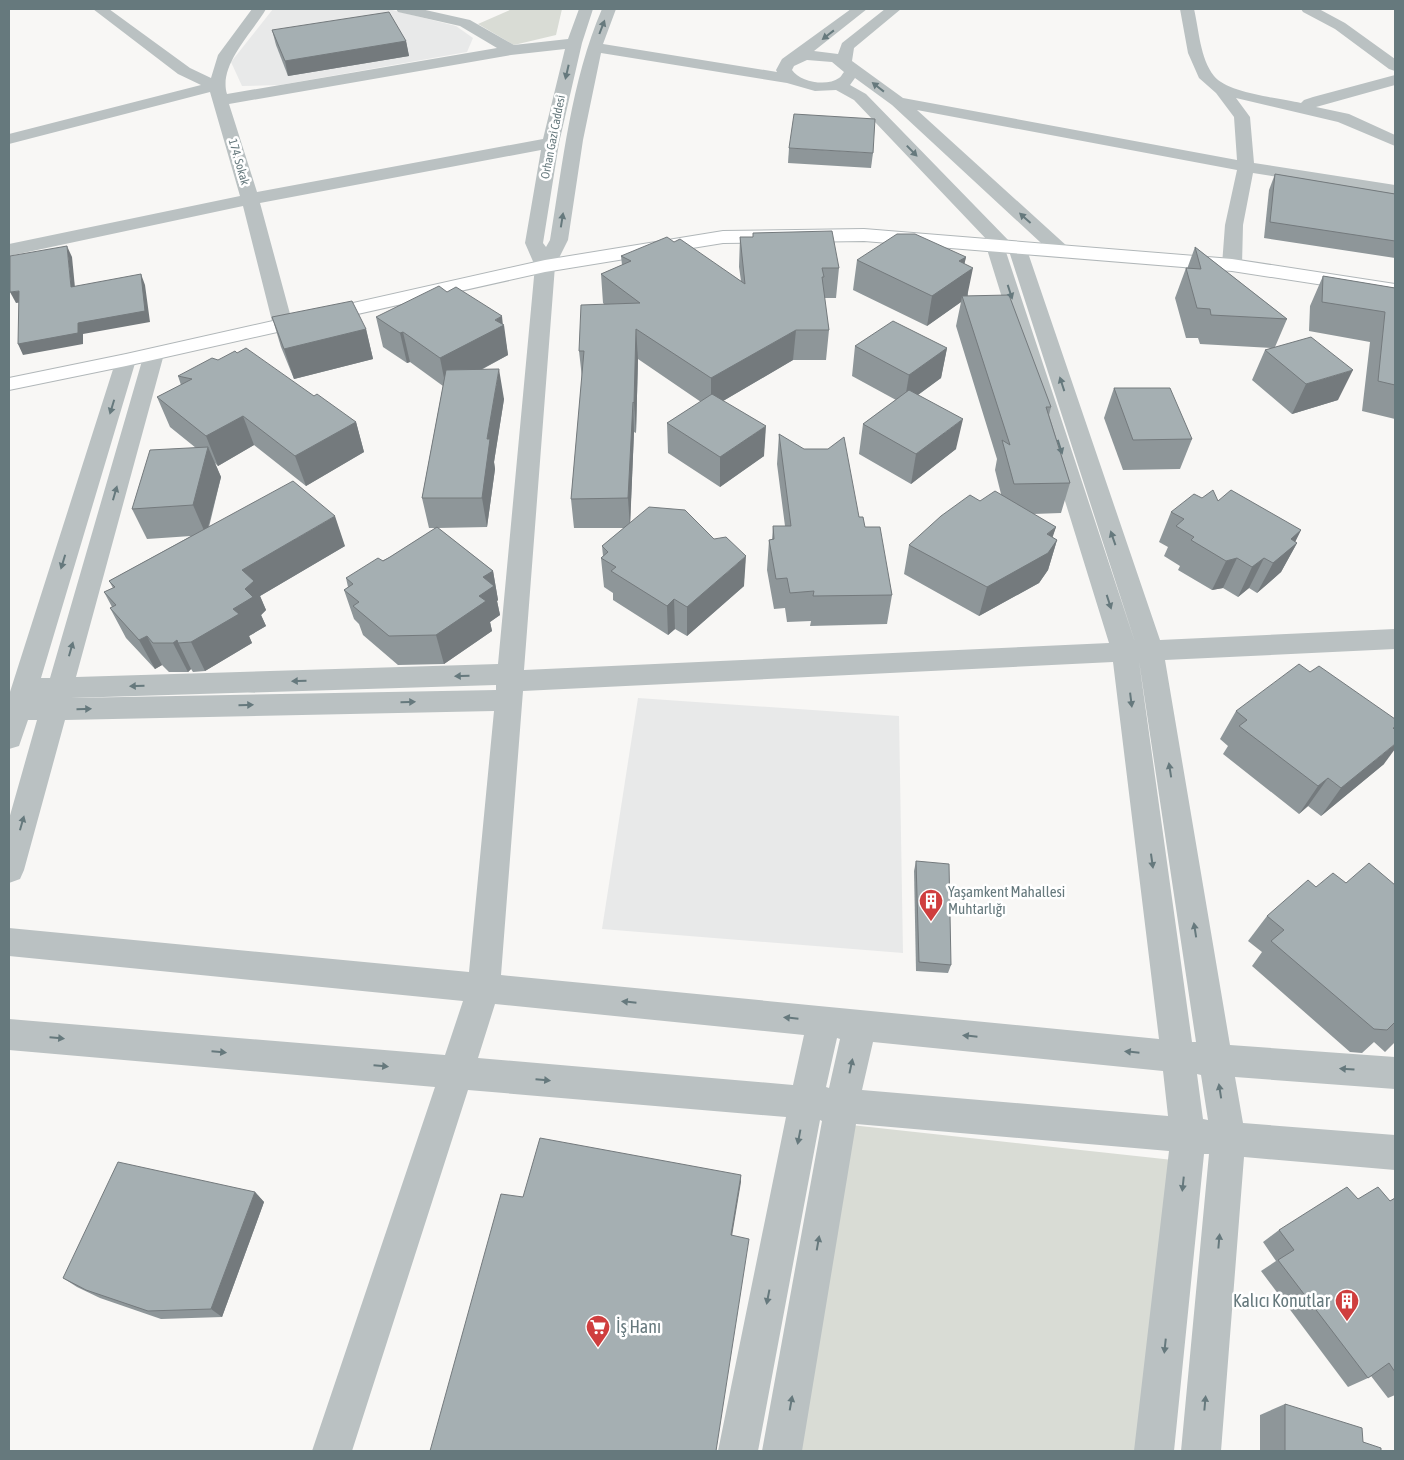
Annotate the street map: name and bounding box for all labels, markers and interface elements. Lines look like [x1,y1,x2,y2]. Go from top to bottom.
one-way arrow [598,20,606,34]
one-way arrow [822,29,835,40]
one-way arrow [563,65,571,80]
one-way arrow [871,82,885,92]
street label: Orhan Gazi Caddesi [538,94,568,180]
street label: 174. Sokak [226,137,252,187]
one-way arrow [906,145,918,157]
one-way arrow [558,212,566,228]
one-way arrow [1019,213,1032,224]
one-way arrow [1007,285,1014,300]
one-way arrow [1058,376,1065,391]
one-way arrow [107,399,115,414]
one-way arrow [1056,440,1064,455]
one-way arrow [111,485,119,501]
one-way arrow [1109,530,1117,545]
one-way arrow [59,555,67,570]
one-way arrow [1106,594,1113,609]
one-way arrow [67,642,75,657]
one-way arrow [454,672,470,680]
one-way arrow [291,677,307,685]
one-way arrow [129,682,145,690]
one-way arrow [1127,692,1135,708]
one-way arrow [401,698,417,706]
one-way arrow [238,701,254,709]
one-way arrow [76,705,92,713]
one-way arrow [1166,761,1174,777]
one-way arrow [18,815,26,830]
one-way arrow [1148,853,1156,869]
place label: Yaşamkent Mahallesi Muhtarlığı [948,883,1065,917]
building icon: Yaşamkent Mahallesi Muhtarlığı [918,888,944,922]
one-way arrow [1191,922,1199,938]
one-way arrow [621,998,637,1006]
one-way arrow [783,1014,799,1022]
one-way arrow [962,1032,978,1040]
one-way arrow [50,1034,66,1042]
one-way arrow [1124,1047,1140,1055]
one-way arrow [211,1048,227,1056]
one-way arrow [847,1059,855,1074]
one-way arrow [373,1062,389,1070]
one-way arrow [1338,1065,1354,1073]
one-way arrow [535,1076,551,1084]
one-way arrow [1216,1083,1224,1099]
one-way arrow [795,1130,803,1145]
one-way arrow [1179,1177,1187,1193]
one-way arrow [1215,1232,1223,1248]
one-way arrow [815,1235,823,1251]
building icon: Kalıcı Konutlar [1334,1288,1360,1322]
one-way arrow [764,1289,772,1304]
place label: Kalıcı Konutlar [1233,1290,1331,1311]
supermarket icon: İş Hanı [585,1314,611,1348]
place label: İş Hanı [616,1316,661,1337]
one-way arrow [1161,1338,1169,1354]
one-way arrow [1202,1394,1210,1410]
one-way arrow [787,1395,795,1411]

